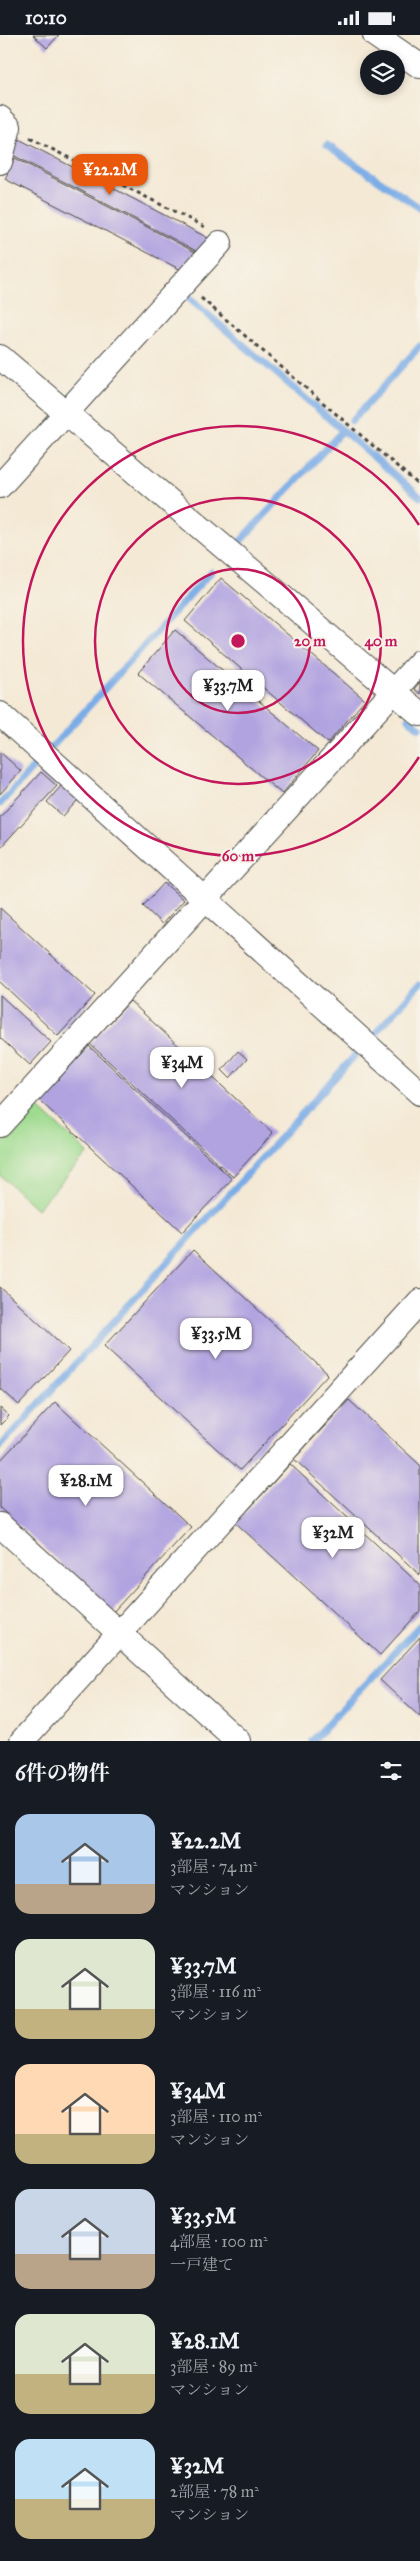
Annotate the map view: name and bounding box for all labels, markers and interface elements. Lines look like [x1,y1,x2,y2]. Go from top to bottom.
text: 10:10 [25,6,67,29]
map controls [360,50,405,95]
button: layers [360,50,405,95]
pin: ¥22.2M [69,154,151,196]
text: ¥22.2M [83,160,137,179]
centre of rings [229,632,247,650]
text: 20 m [294,632,326,650]
text: 40 m [365,632,398,651]
pin: ¥33.7M [187,669,269,712]
text: ¥33.7M [203,676,253,695]
text: 60 m [222,847,255,865]
pin: ¥34M [152,1047,212,1089]
text: ¥34M [161,1053,203,1072]
pin: ¥33.5M [175,1317,257,1360]
text: ¥33.5M [191,1324,241,1343]
pin: ¥28.1M [45,1465,127,1507]
text: ¥28.1M [59,1471,113,1490]
pin: ¥32M [303,1517,363,1559]
text: ¥32M [312,1523,354,1542]
icon: filters [377,1757,405,1785]
text: 6件の物件 [15,1760,110,1786]
text: ¥22.2M [170,1828,241,1854]
icon: home [55,1834,115,1894]
text: 3部屋 · 74 m² [170,1857,257,1876]
text: マンション [170,1880,249,1899]
text: ¥33.7M [170,1953,237,1979]
icon: home [55,1959,115,2019]
text: 3部屋 · 116 m² [170,1982,261,2001]
text: マンション [170,2005,249,2024]
text: ¥34M [170,2078,226,2104]
icon: home [55,2084,115,2144]
text: 3部屋 · 110 m² [170,2107,262,2126]
text: マンション [170,2130,249,2149]
text: ¥33.5M [170,2203,236,2229]
icon: home [55,2209,115,2269]
text: 4部屋 · 100 m² [170,2232,268,2251]
text: 一戸建て [170,2255,234,2274]
text: ¥28.1M [170,2328,240,2354]
icon: home [55,2334,115,2394]
text: 3部屋 · 89 m² [170,2357,257,2376]
text: マンション [170,2380,249,2399]
text: ¥32M [170,2453,224,2479]
icon: home [55,2459,115,2519]
text: 2部屋 · 78 m² [170,2482,259,2501]
text: マンション [170,2505,249,2524]

